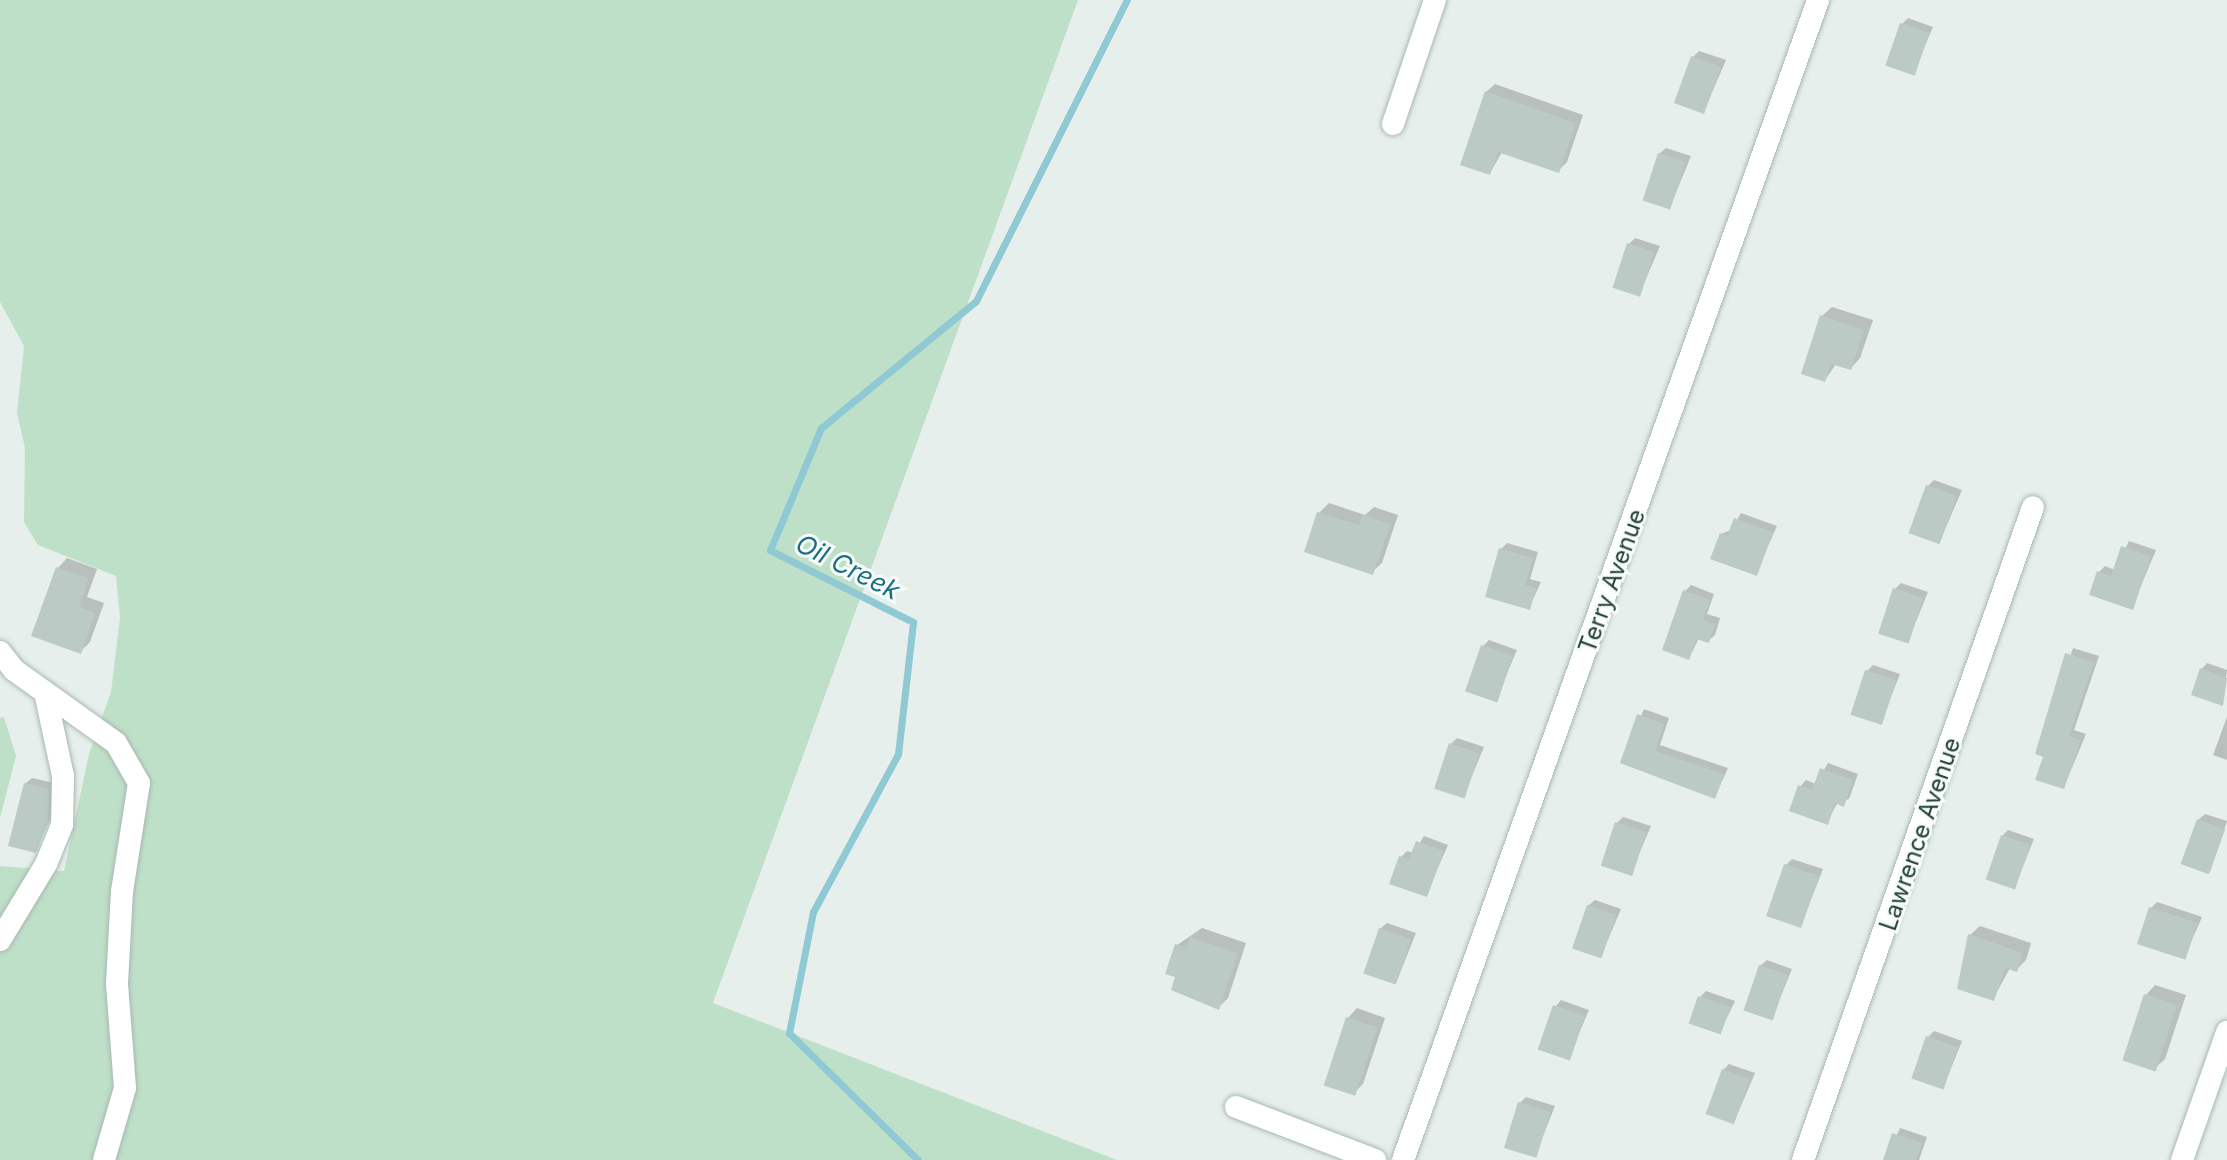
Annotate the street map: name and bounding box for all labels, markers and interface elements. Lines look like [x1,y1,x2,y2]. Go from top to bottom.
street label: Terry Avenue [1573,505,1651,657]
water label: Oil Creek [791,528,905,606]
street label: Lawrence Avenue [1873,734,1967,934]

